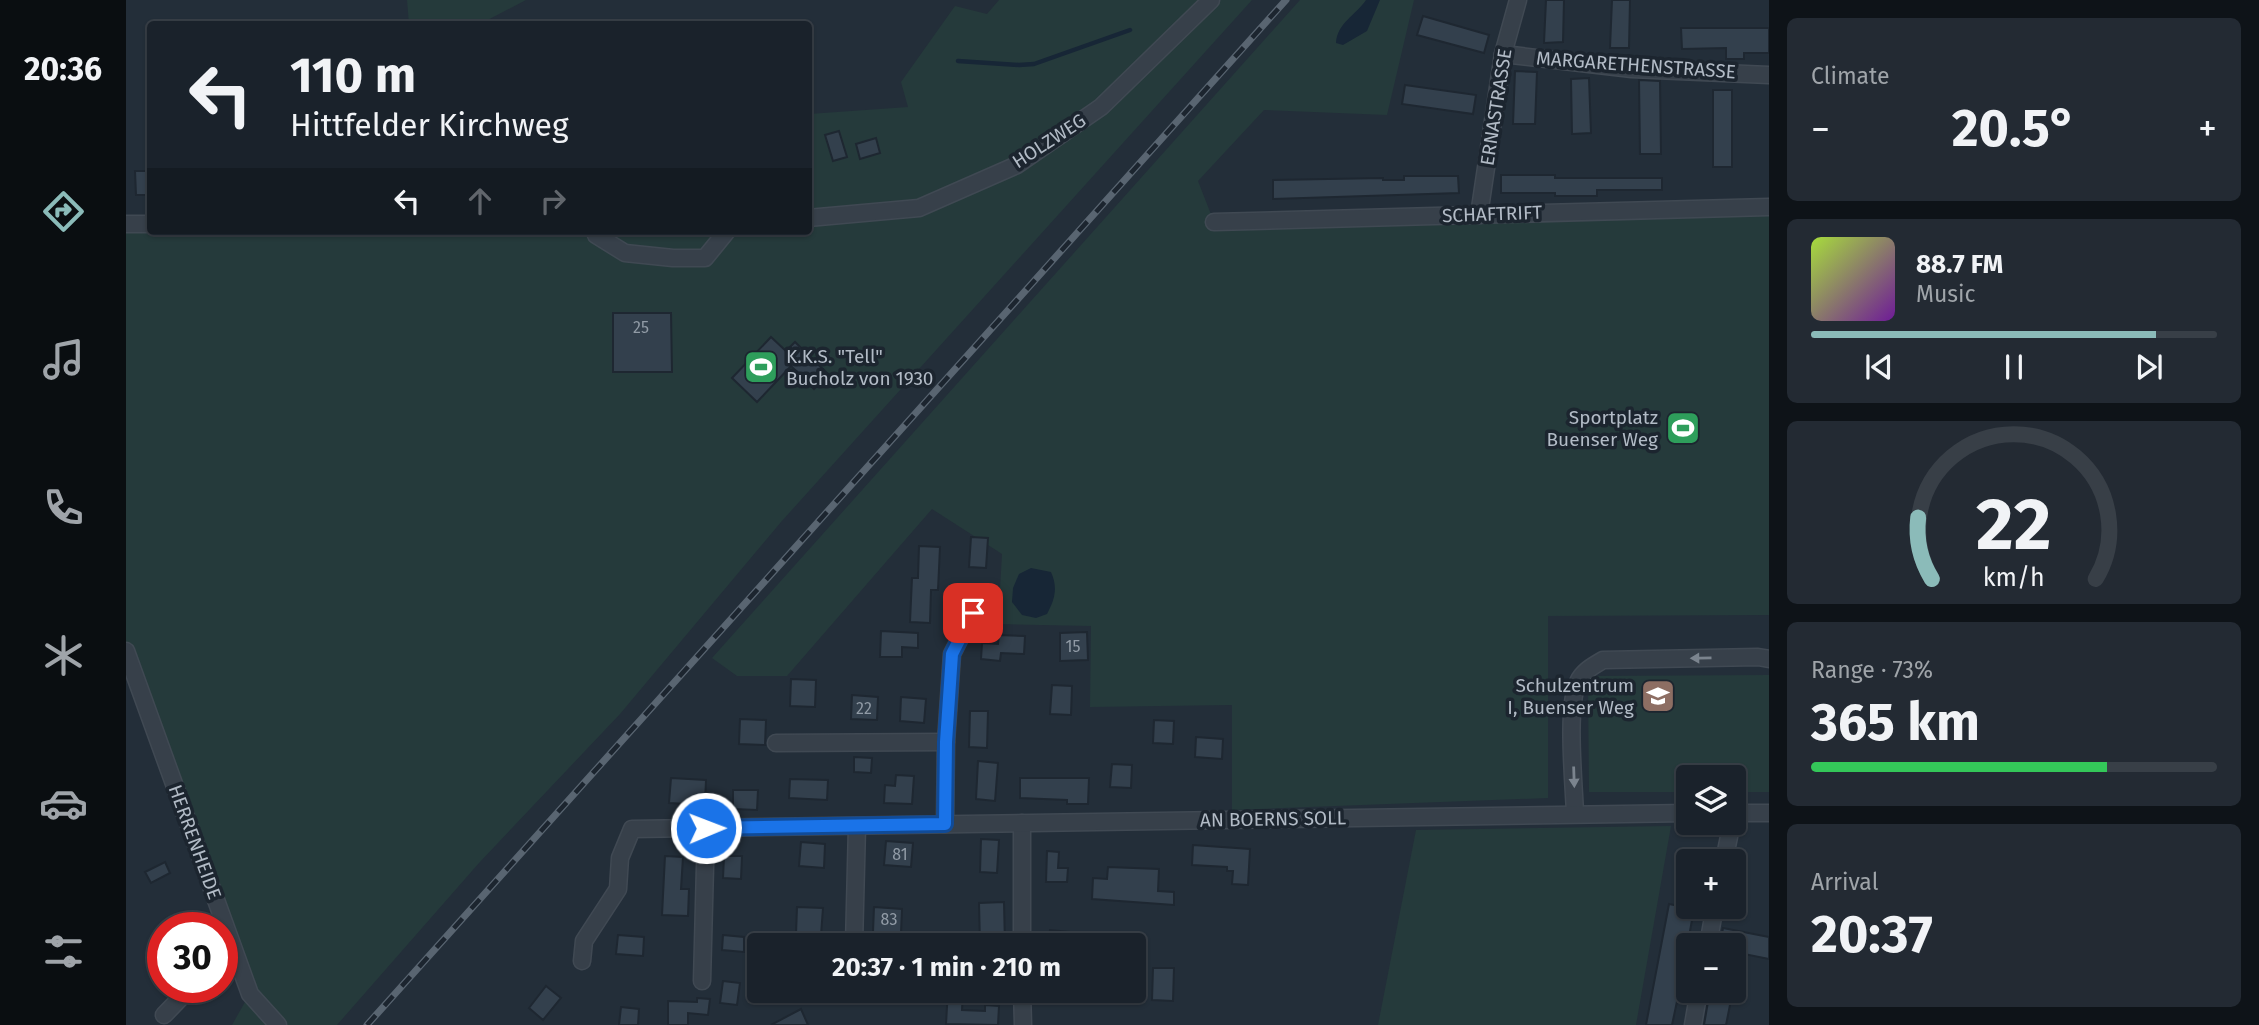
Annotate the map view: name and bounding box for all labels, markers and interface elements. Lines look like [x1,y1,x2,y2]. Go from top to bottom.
text: 110 m [290,46,416,105]
street label: ERNASTRASSE [1475,47,1517,167]
street label: MARGARETHENSTRASSE [1535,47,1737,83]
icon: left [175,49,266,140]
text: 20:36 [24,50,102,88]
text: Climate [1811,62,1890,90]
text: 20.5° [1952,97,2076,160]
text: Hittfelder Kirchweg [290,106,569,144]
text: − [1811,106,1830,152]
text: + [2198,106,2217,152]
street label: HOLZWEG [1008,109,1090,173]
icon: left [388,182,426,220]
icon: ahead [461,182,499,220]
icon: right [534,182,572,220]
icon: directions [39,187,88,236]
street label: SCHAFTRIFT [1442,201,1543,227]
text: 88.7 FM [1916,249,2003,280]
text: Music [1916,280,1976,308]
house number: 25 [633,318,649,337]
icon: music [39,335,88,384]
place label: K.K.S. "Tell" Bucholz von 1930 [786,345,933,390]
sports icon: K.K.S. "Tell" Bucholz von 1930 [742,348,780,386]
icon: previous [1860,348,1898,386]
icon: pause [1995,348,2033,386]
icon: next [2130,348,2168,386]
place label: Sportplatz Buenser Weg [1547,406,1658,451]
sports icon: Sportplatz Buenser Weg [1664,409,1702,447]
text: 22 [1976,481,2052,568]
icon: phone [39,483,88,532]
text: km/h [1983,562,2045,592]
pin [943,583,1003,643]
icon: arrive [954,594,992,632]
icon: climate [39,631,88,680]
house number: 15 [1066,637,1080,656]
one-way arrow [1690,653,1712,664]
text: Range · 73% [1811,656,1933,684]
place label: Schulzentrum I, Buenser Weg [1507,674,1634,719]
school or university icon: Schulzentrum I, Buenser Weg [1639,677,1677,715]
text: 365 km [1811,691,1980,754]
house number: 22 [856,699,872,718]
map controls [1676,765,1746,1003]
button: layers [1676,765,1746,835]
one-way arrow [1568,766,1579,788]
icon: car [39,779,88,828]
street label: HERRENHEIDE [164,782,226,902]
position arrow [669,791,743,865]
street label: AN BOERNS SOLL [1200,806,1347,832]
house number: 81 [892,845,908,864]
button: + [1676,849,1746,919]
text: Arrival [1811,868,1878,896]
text: 20:37 [1811,903,1933,966]
house number: 83 [881,910,897,929]
speed limit sign: 30 [147,912,238,1003]
icon: filters [39,927,88,976]
button: − [1676,933,1746,1003]
text: 20:37 · 1 min · 210 m [832,952,1061,983]

